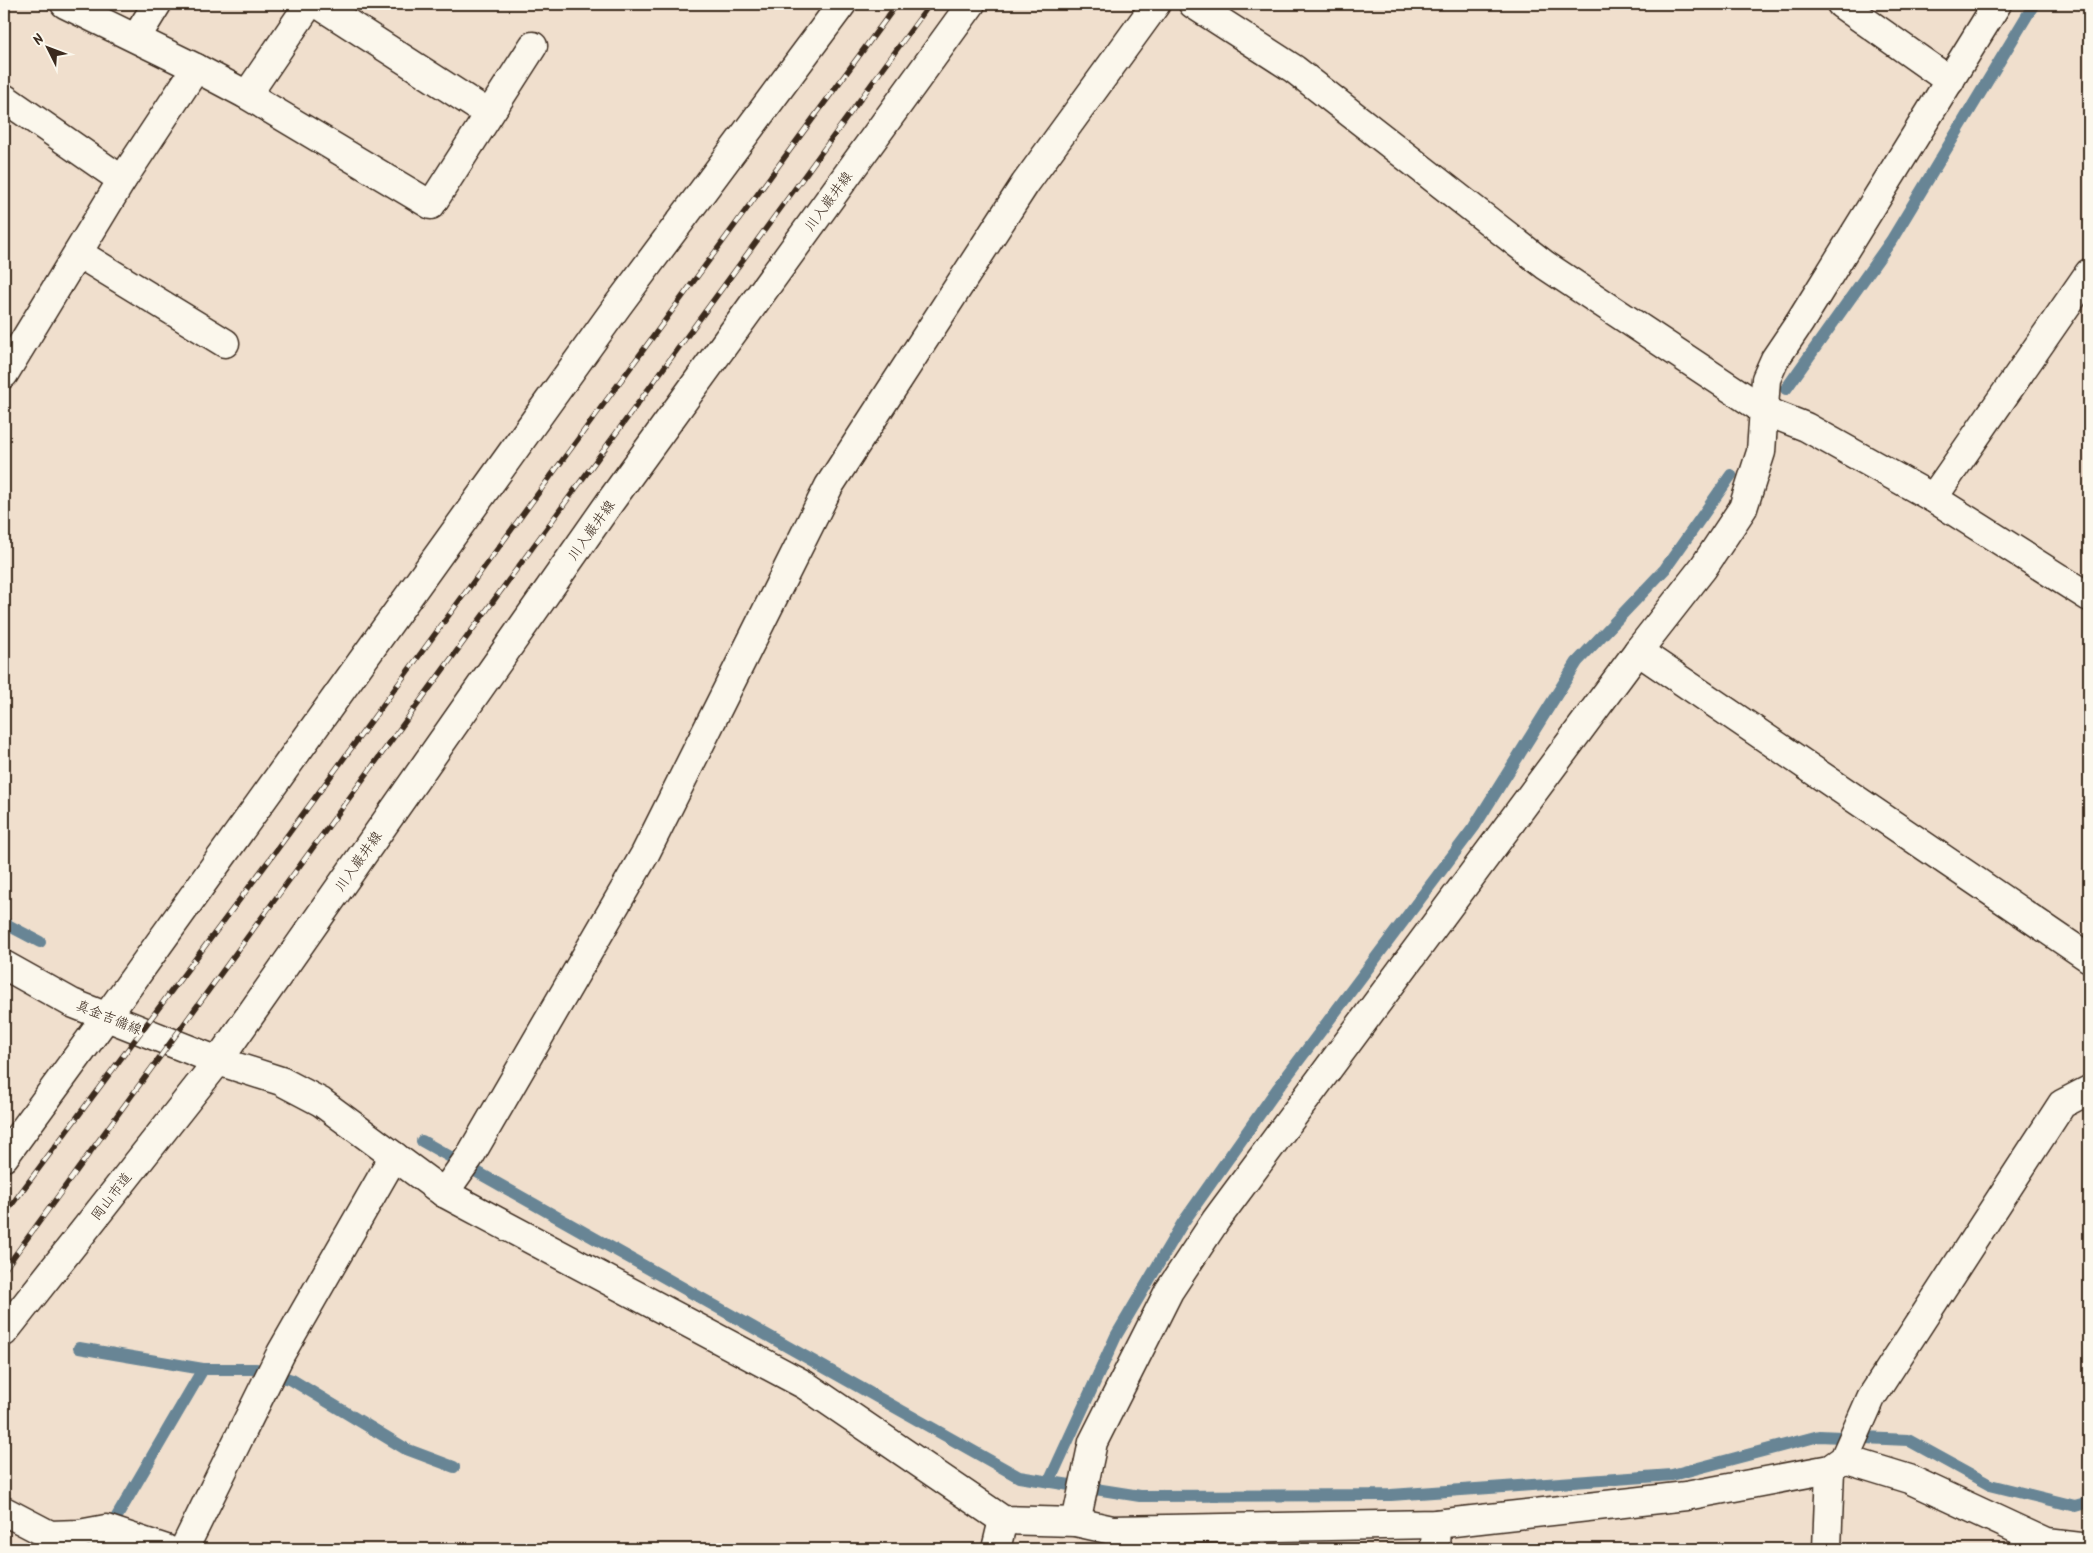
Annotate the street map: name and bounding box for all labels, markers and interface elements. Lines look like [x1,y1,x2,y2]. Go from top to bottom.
north arrow [22,22,72,72]
text: N [28,29,50,51]
street label: 川入巌井線 [799,167,858,236]
street label: 川入巌井線 [563,496,621,566]
street label: 川入巌井線 [330,827,388,897]
street label: 真金吉備線 [72,995,145,1041]
street label: 岡山市道 [86,1168,138,1225]

